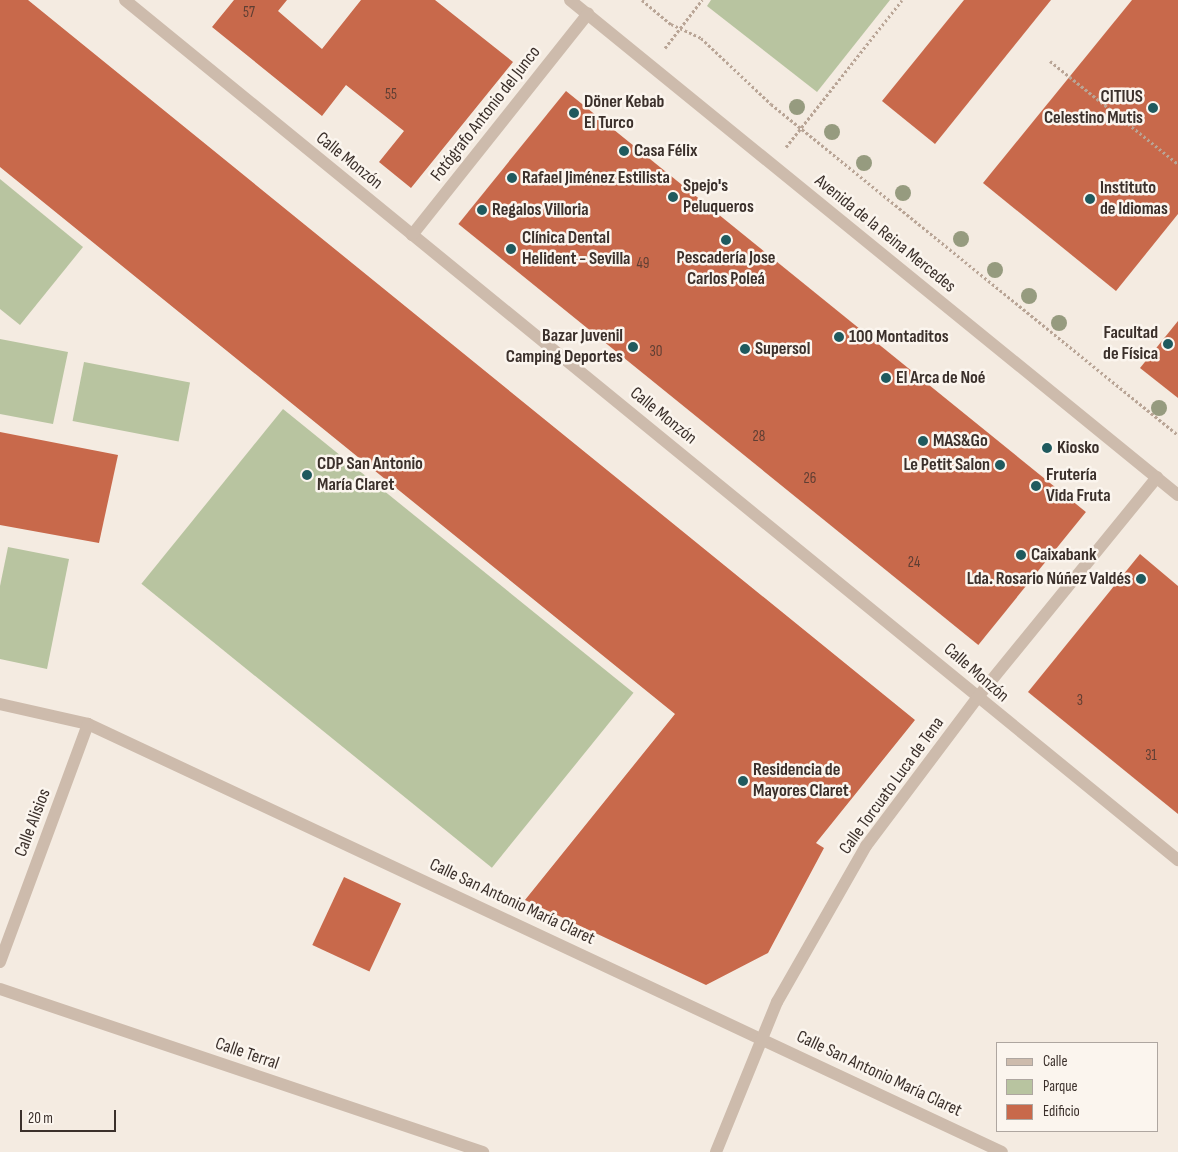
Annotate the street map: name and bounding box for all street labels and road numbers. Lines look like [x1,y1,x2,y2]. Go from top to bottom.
street label: Fotógrafo Antonio del Junco [427,42,545,186]
street label: Calle Monzón [311,128,387,194]
street label: Avenida de la Reina Mercedes [810,170,960,298]
street label: Calle Monzón [625,383,701,449]
street label: Calle Monzón [939,639,1013,707]
street label: Calle Torcuato Luca de Tena [835,713,949,859]
street label: Calle Alisios [10,786,56,860]
street label: Calle San Antonio María Claret [426,854,598,950]
street label: Calle San Antonio María Claret [793,1026,965,1122]
street label: Calle Terral [212,1033,282,1075]

